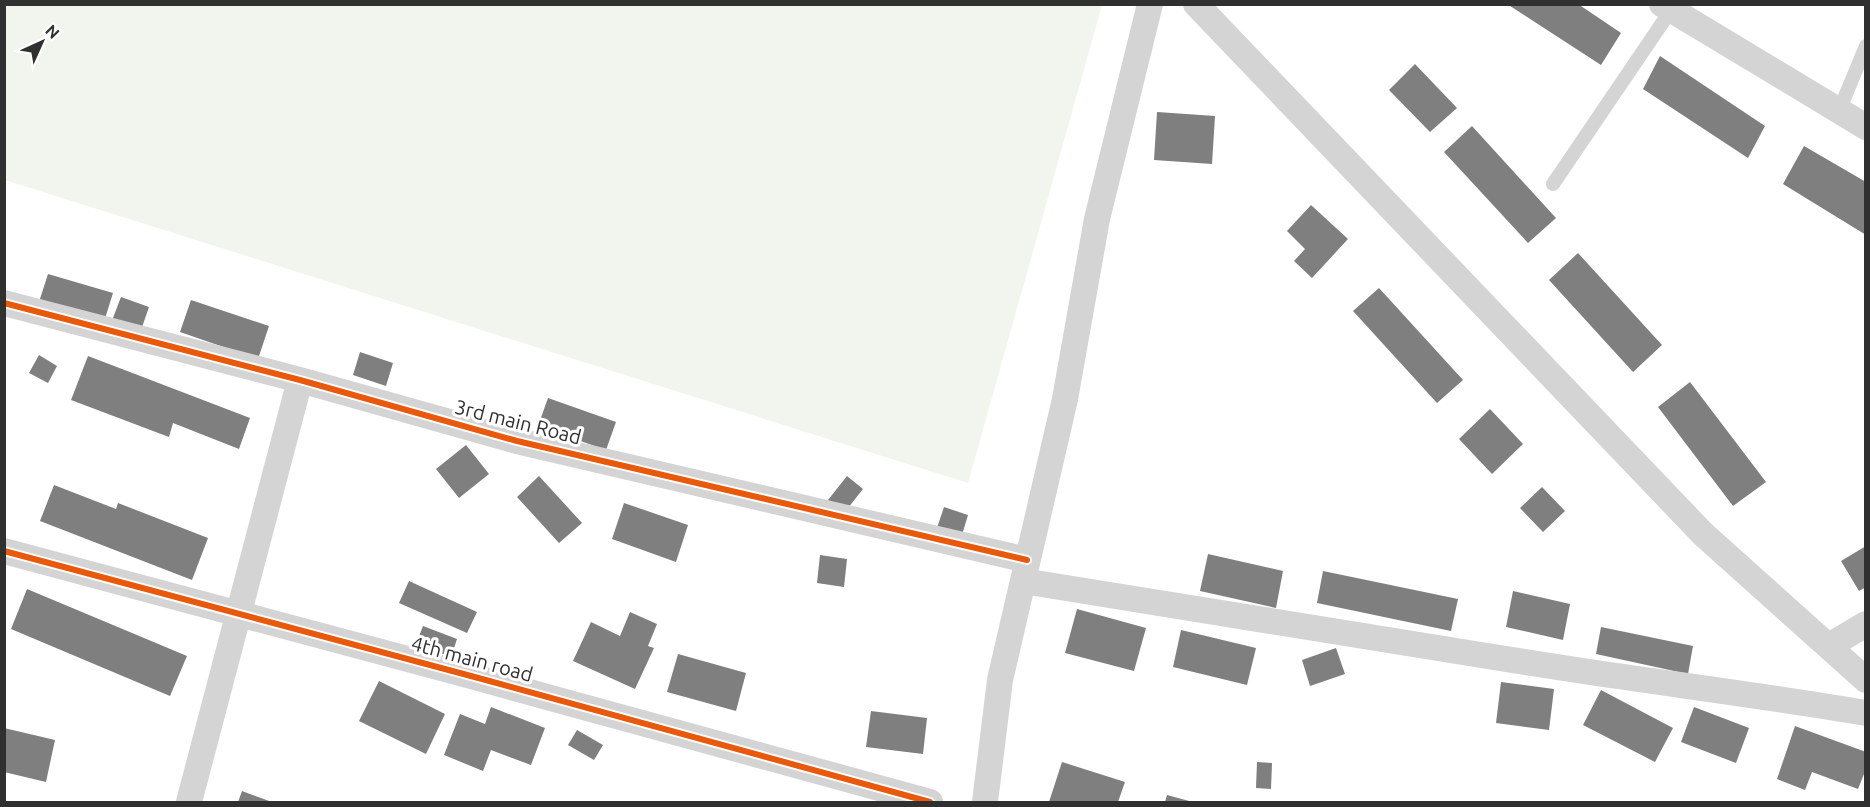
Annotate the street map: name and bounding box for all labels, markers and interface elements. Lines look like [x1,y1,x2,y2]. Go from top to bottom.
north arrow [12,12,72,72]
text: N [42,21,63,42]
street label: 3rd main Road [452,395,584,448]
street label: 4th main road [409,631,535,686]

